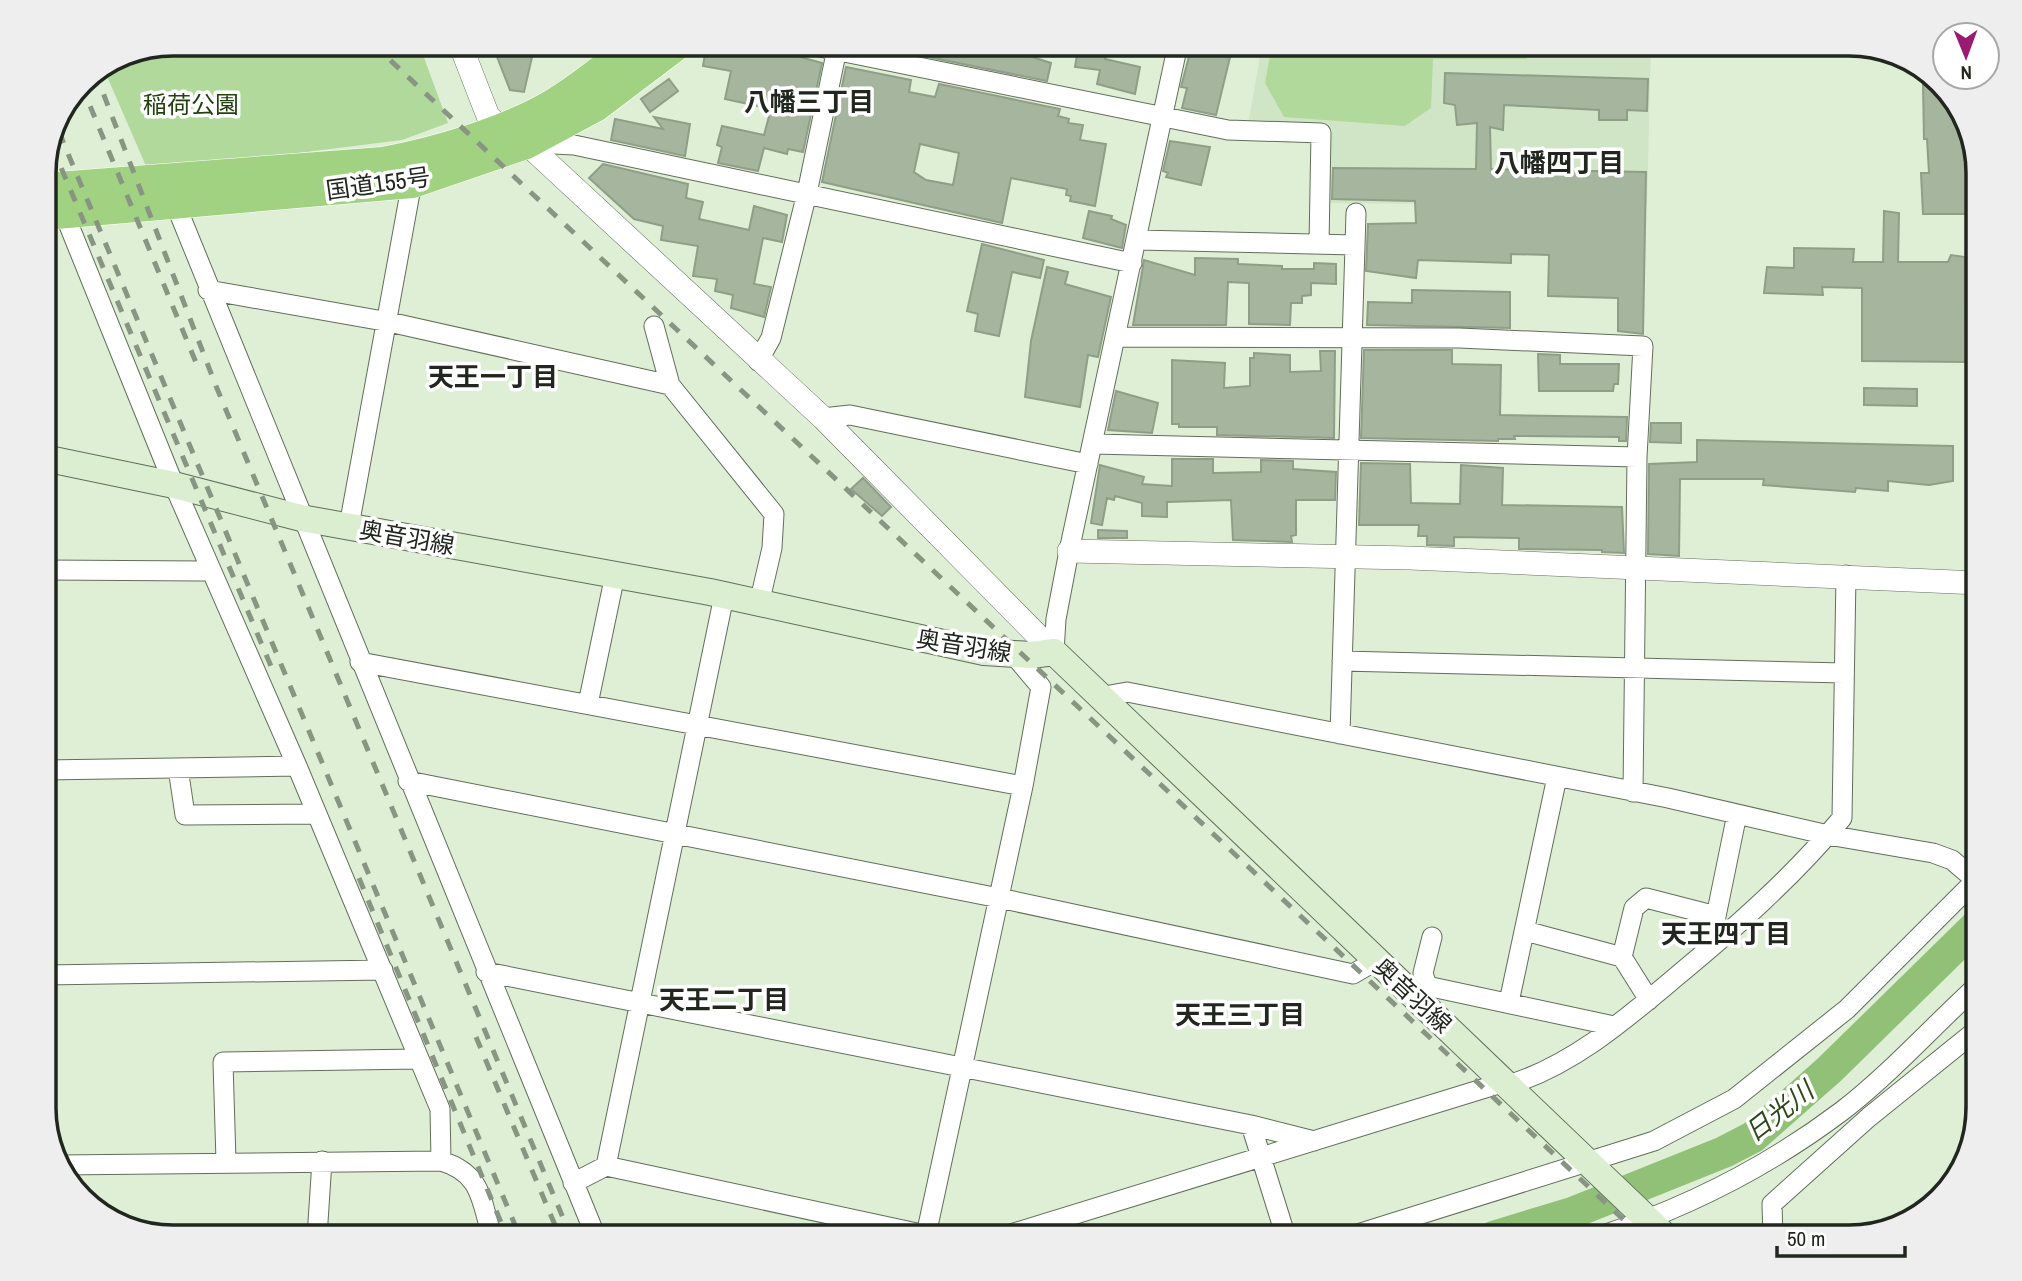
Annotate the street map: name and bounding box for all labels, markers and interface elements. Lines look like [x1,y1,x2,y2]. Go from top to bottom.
north arrow [1931,21,2001,91]
text: N [1960,60,1972,86]
district label: 八幡三丁目 [744,84,874,119]
park label: 稲荷公園 [143,88,239,120]
district label: 八幡四丁目 [1494,145,1624,180]
street label: 国道155号 [324,160,432,206]
district label: 天王一丁目 [428,359,558,394]
street label: 奥音羽線 [357,513,457,561]
street label: 奥音羽線 [914,622,1014,668]
district label: 天王四丁目 [1661,916,1791,951]
street label: 奥音羽線 [1367,951,1459,1039]
district label: 天王二丁目 [659,982,789,1017]
district label: 天王三丁目 [1175,997,1305,1032]
water label: 日光川 [1737,1071,1823,1149]
scale bar [1777,1214,1905,1258]
text: 50 m [1787,1224,1825,1253]

